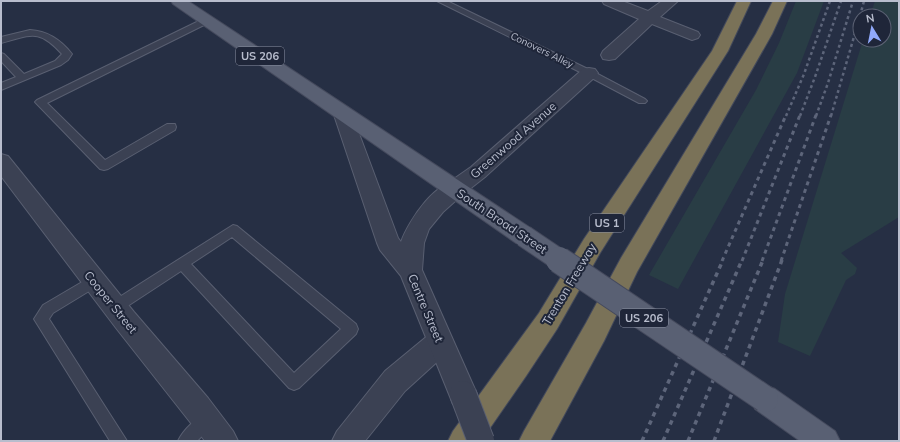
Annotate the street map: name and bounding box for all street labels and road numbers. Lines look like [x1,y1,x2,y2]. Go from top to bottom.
street label: Conovers Alley [508,29,576,71]
road number: US 206 [236,47,284,65]
street label: Greenwood Avenue [467,98,559,182]
street label: South Broad Street [454,185,550,257]
road number: US 1 [590,214,624,232]
street label: Trenton Freeway [539,240,600,328]
street label: Cooper Street [81,268,141,336]
street label: Centre Street [405,272,447,344]
road number: US 206 [620,309,668,327]

